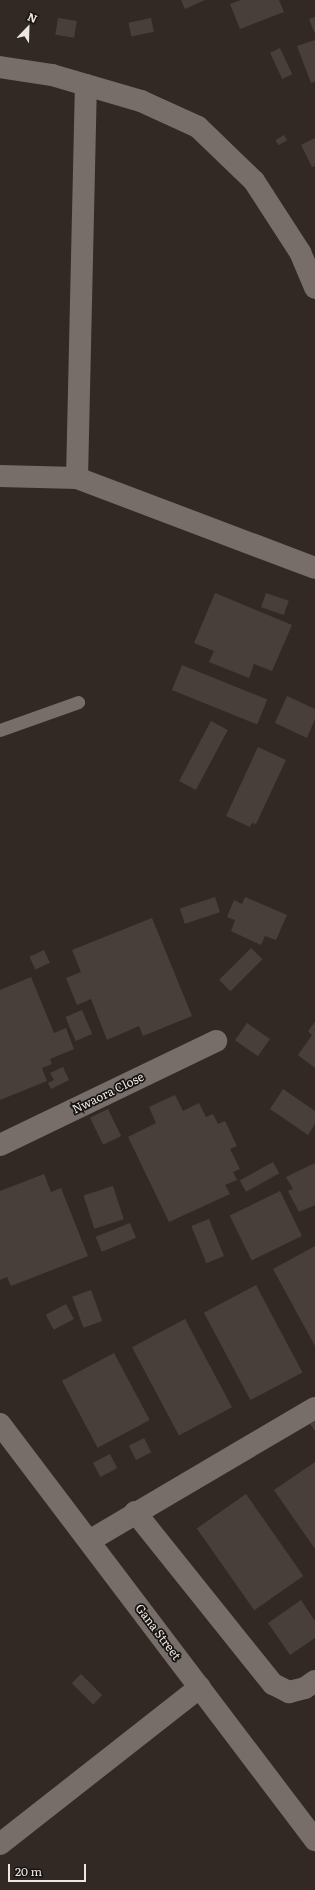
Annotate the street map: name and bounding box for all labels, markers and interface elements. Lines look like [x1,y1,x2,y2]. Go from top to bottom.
north arrow [8,8,48,48]
text: N [25,8,40,26]
street label: Nwaora Close [70,1069,146,1117]
street label: Gana Street [132,1601,184,1663]
scale bar [10,1856,88,1882]
text: 20 m [15,1862,42,1880]

